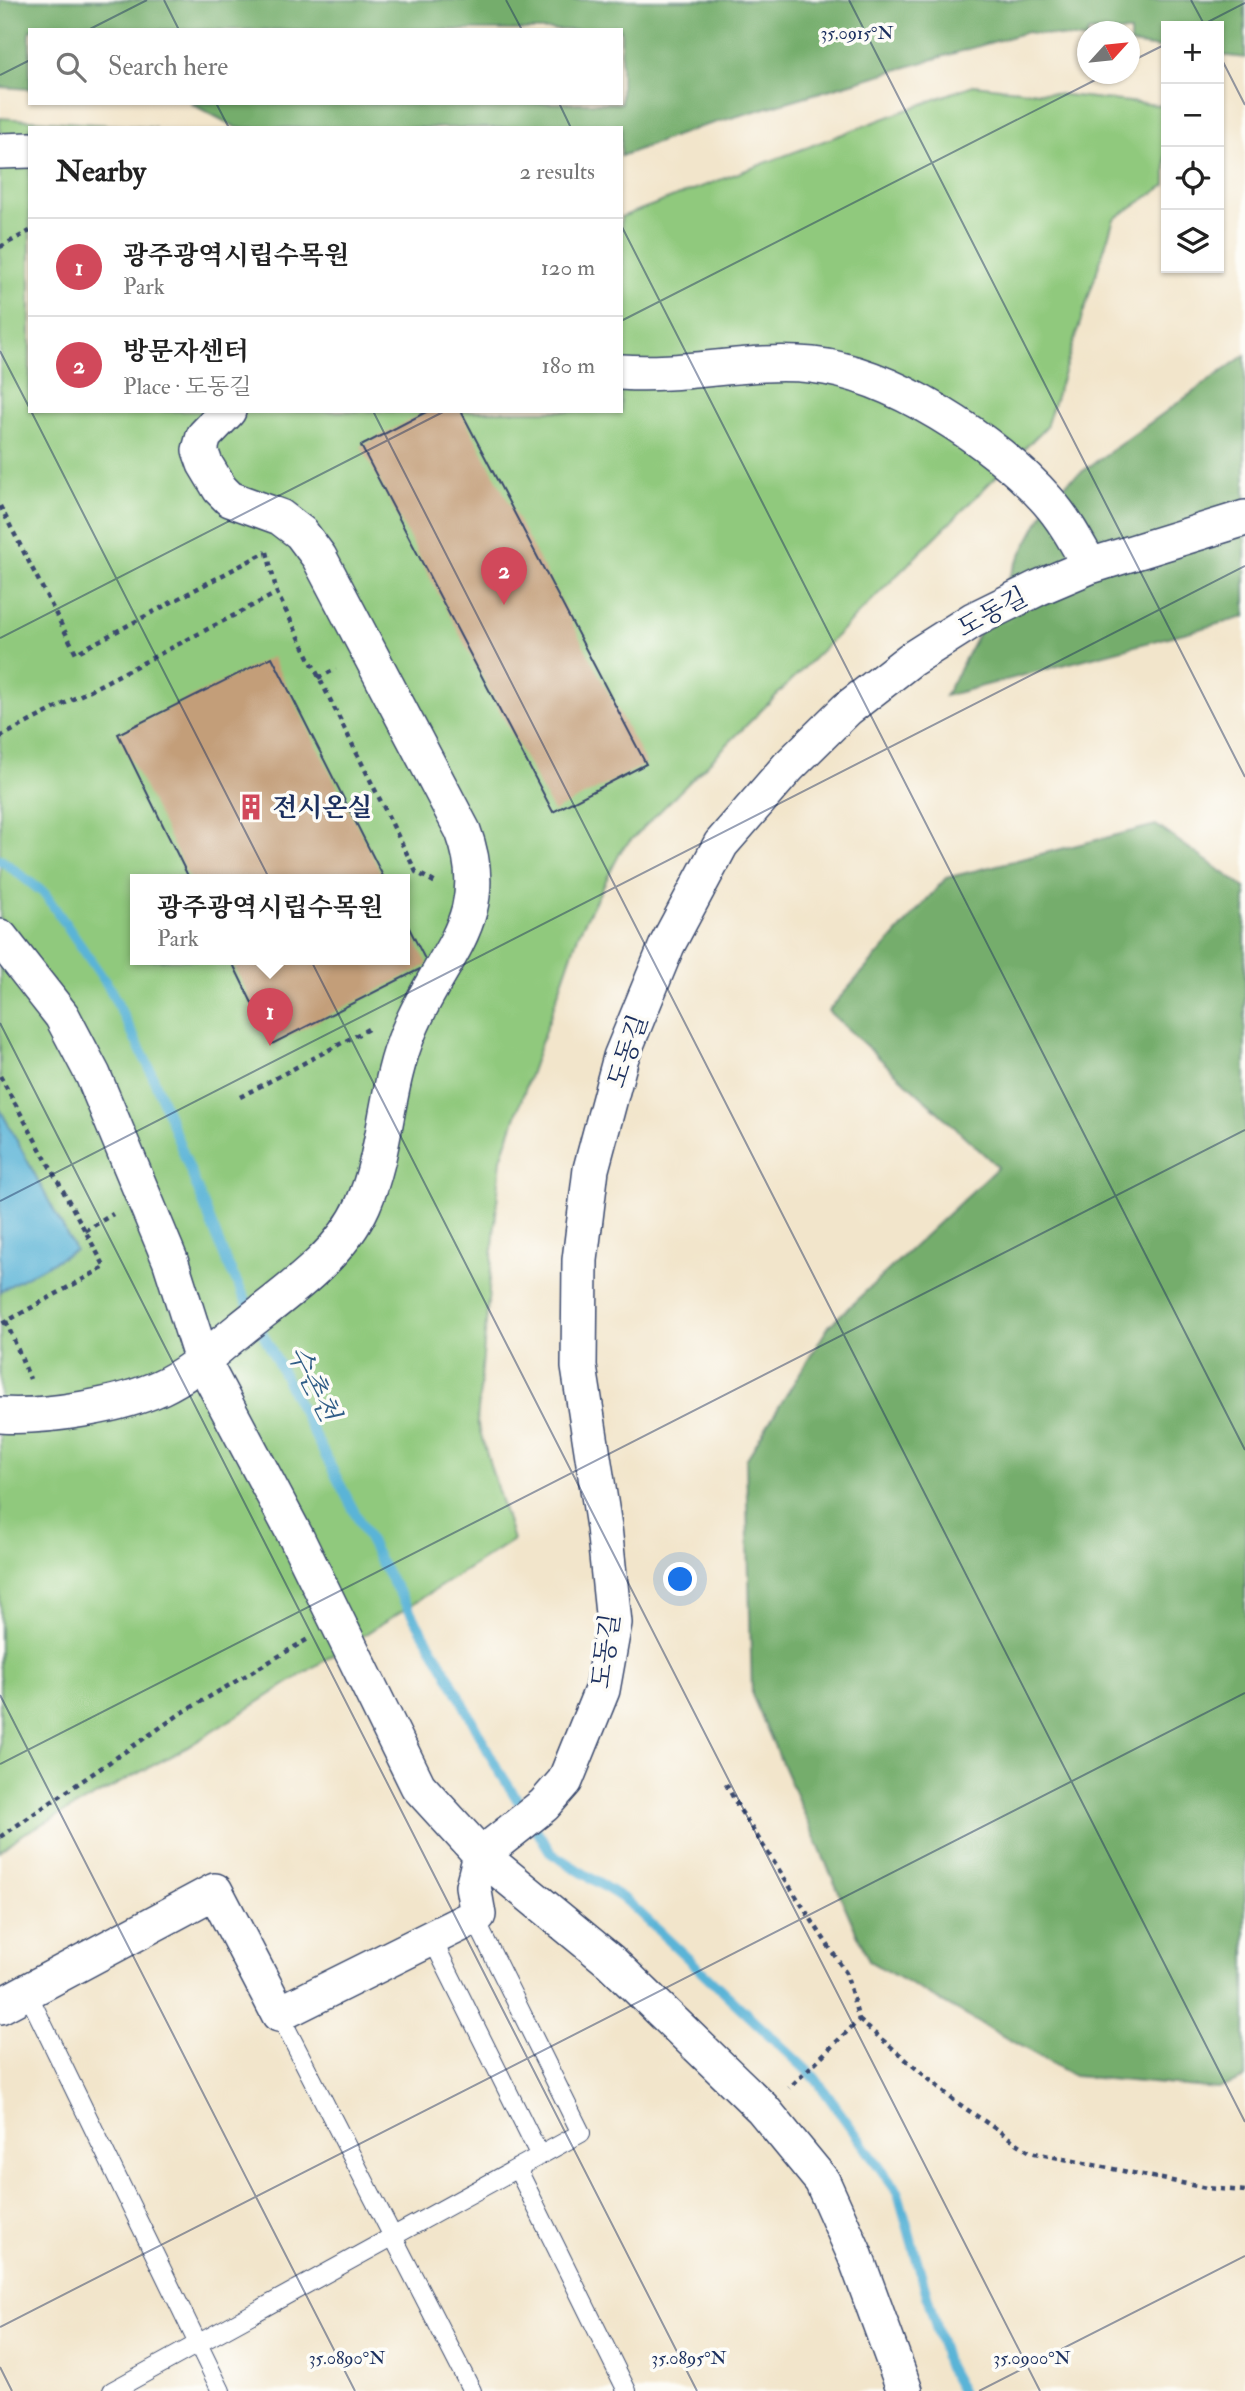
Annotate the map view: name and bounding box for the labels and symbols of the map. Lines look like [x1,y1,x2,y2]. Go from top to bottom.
north arrow [1077,21,1140,84]
text: 35.0915°N [820,22,894,45]
pin: 2 [481,547,527,605]
street label: 도동길 [952,581,1033,645]
building icon: 전시온실 [236,792,266,822]
place label: 전시온실 [272,792,372,824]
pin: 1 [247,988,293,1046]
street label: 도동길 [601,1010,655,1092]
water label: 수촌천 [279,1340,348,1430]
your location [663,1562,697,1596]
street label: 도동길 [585,1612,627,1691]
text: 35.0890°N [309,2347,385,2370]
text: 35.0895°N [651,2347,727,2370]
text: 35.0900°N [993,2347,1071,2370]

